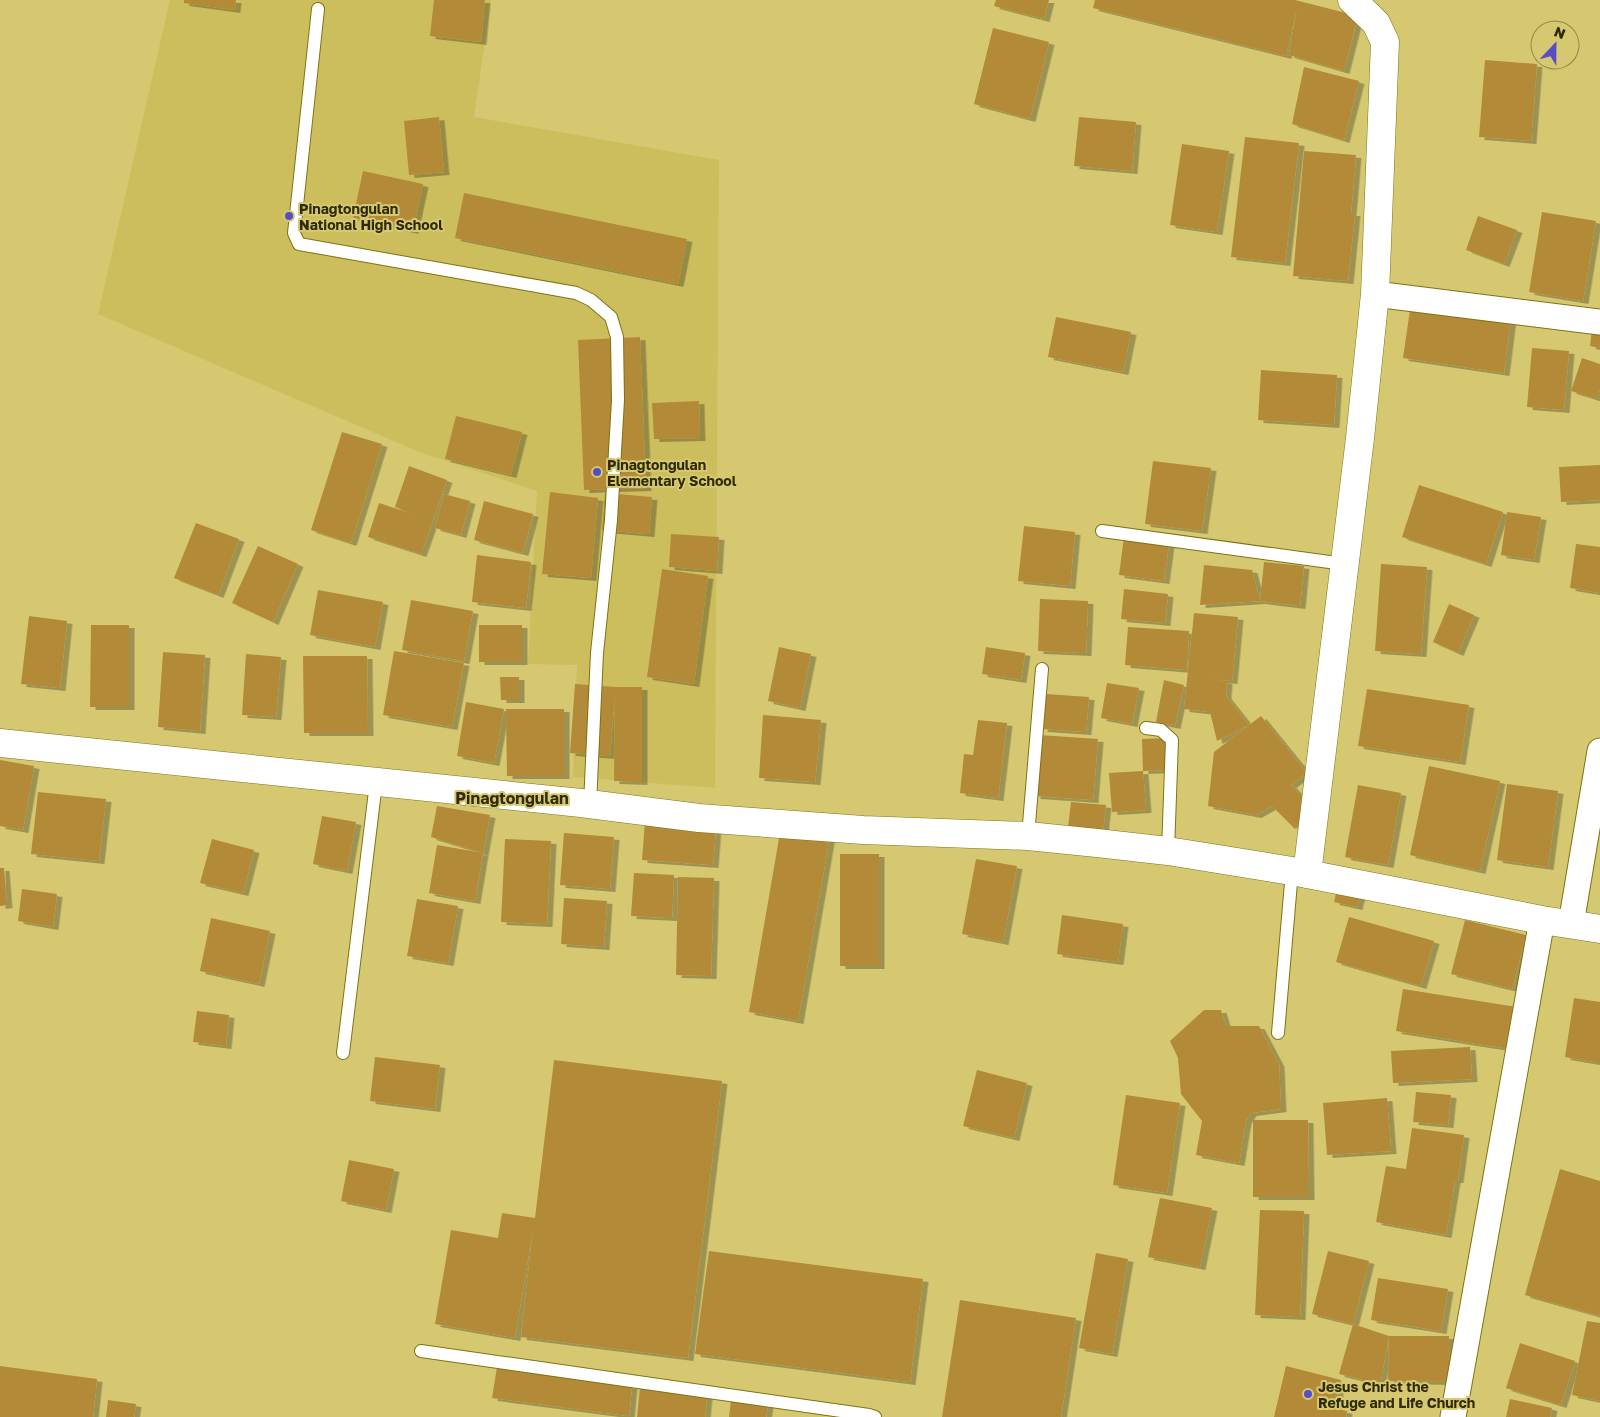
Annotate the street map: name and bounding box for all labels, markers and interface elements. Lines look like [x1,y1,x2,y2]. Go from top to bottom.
north arrow [1530,20,1580,70]
text: N [1552,23,1568,42]
place label: Pinagtongulan National High School [299,200,443,233]
marker: Pinagtongulan National High School [283,210,295,222]
place label: Pinagtongulan Elementary School [607,456,737,489]
marker: Pinagtongulan Elementary School [591,466,603,478]
district label: Pinagtongulan [455,788,569,808]
place label: Jesus Christ the Refuge and Life Church [1318,1378,1475,1411]
marker: Jesus Christ the Refuge and Life Church [1302,1388,1314,1400]

